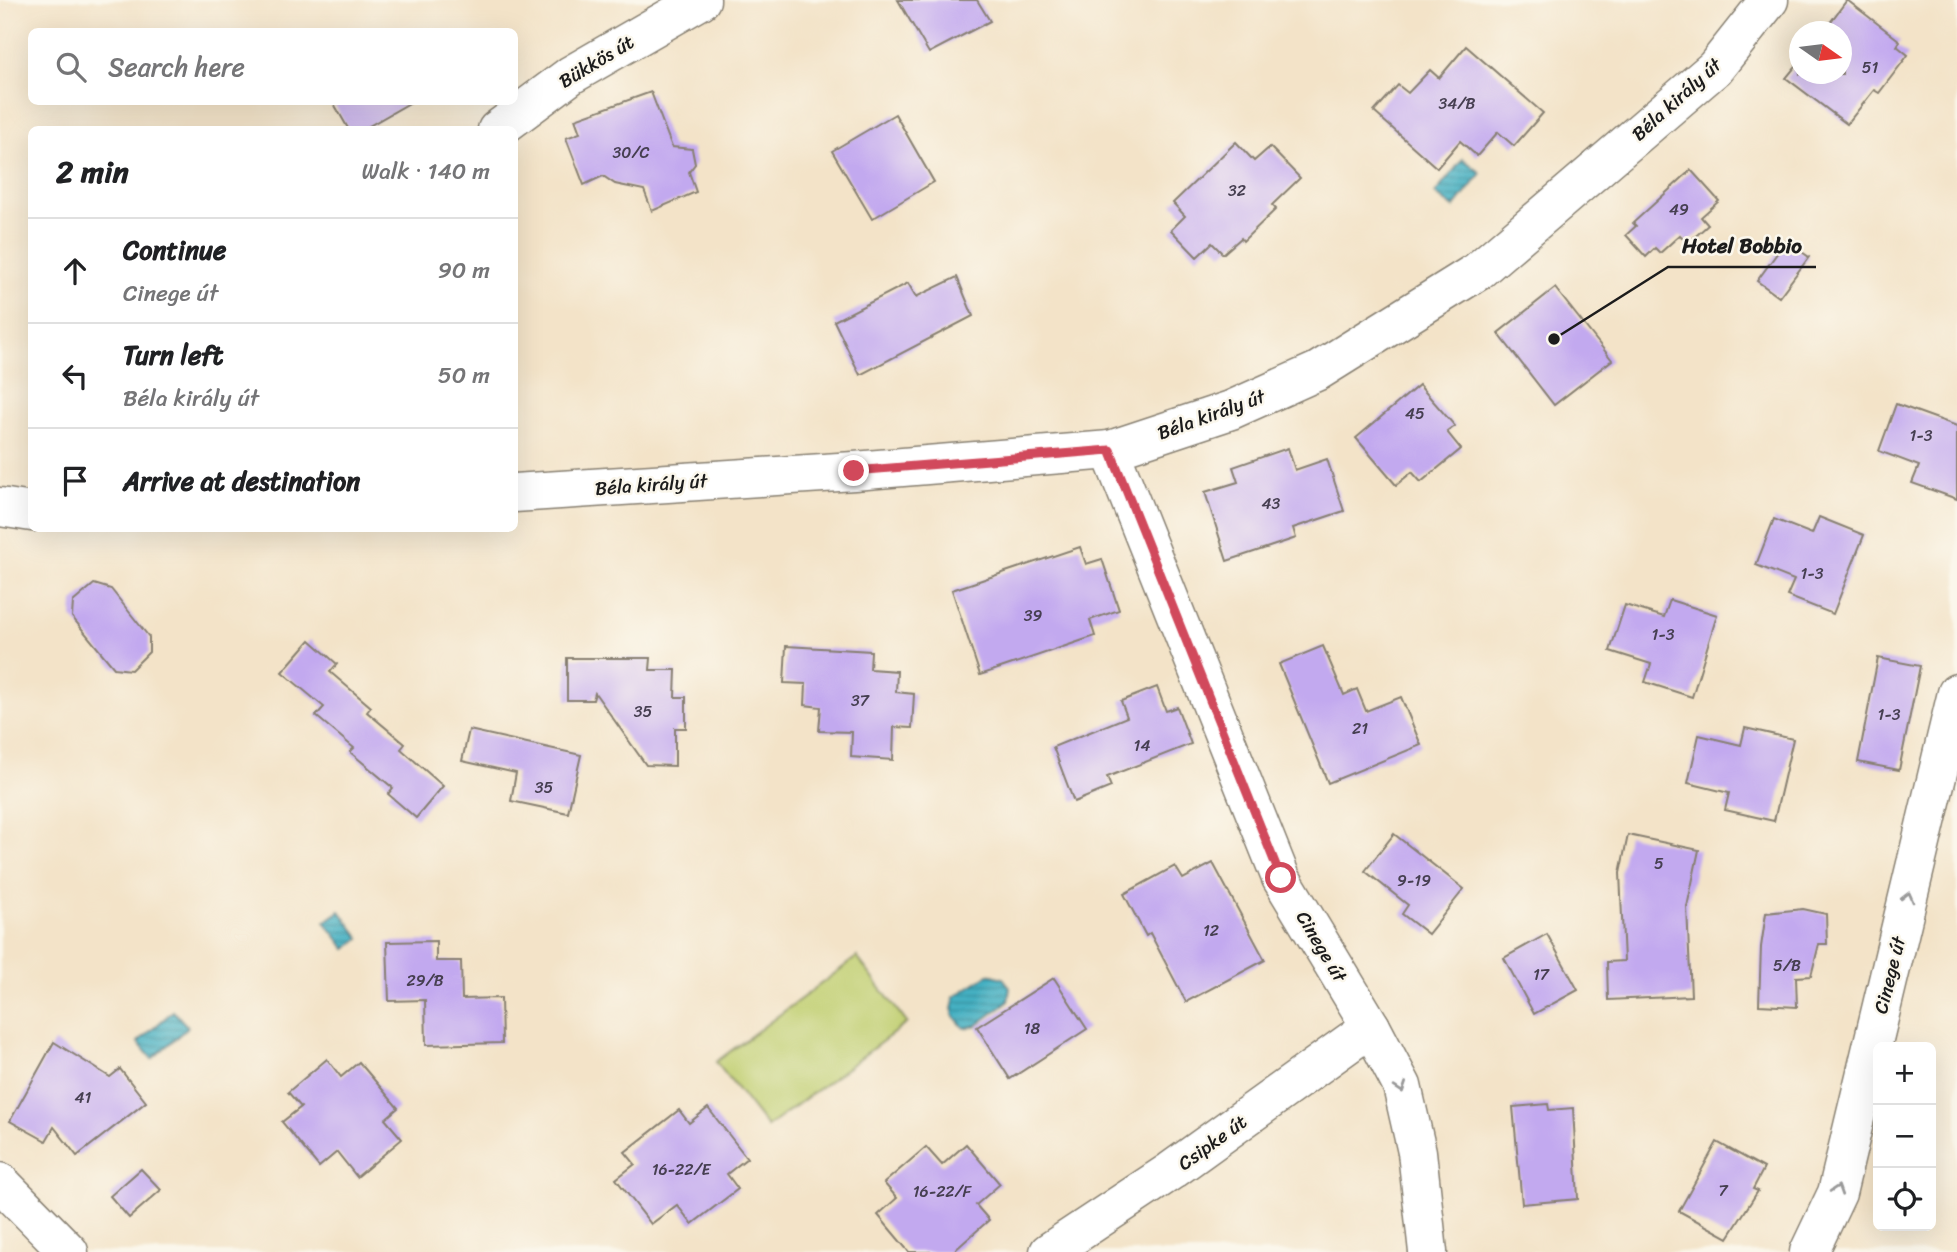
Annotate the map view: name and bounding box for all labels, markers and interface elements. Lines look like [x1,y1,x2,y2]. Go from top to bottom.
north arrow [1789,21,1852,84]
street label: Bükkös út [552,26,640,97]
search box [28,28,518,105]
text: Search here [108,44,245,90]
icon: search [52,48,90,86]
street label: Béla király út [1624,49,1730,149]
house number: 51 [1862,53,1878,82]
house number: 34/B [1439,89,1475,118]
house number: 30/C [613,138,649,167]
text: 2 min [56,145,129,199]
text: Walk · 140 m [361,151,490,192]
house number: 32 [1228,176,1246,205]
house number: 49 [1669,195,1689,224]
callout: Hotel Bobbio [1668,225,1816,267]
text: Continue [123,227,226,273]
text: Hotel Bobbio [1681,227,1802,265]
text: 90 m [438,250,490,291]
icon: ahead [56,252,94,290]
text: Cinege út [123,273,218,314]
text: Turn left [123,332,223,378]
text: 50 m [438,355,490,396]
icon: left [56,357,94,395]
text: Béla király út [123,378,259,419]
street label: Béla király út [1153,379,1271,449]
house number: 45 [1405,399,1425,428]
house number: 1-3 [1909,421,1933,450]
route end [838,455,869,486]
text: Arrive at destination [123,458,360,504]
icon: arrive [56,462,94,500]
street label: Béla király út [594,464,710,505]
house number: 43 [1262,489,1281,518]
house number: 1-3 [1800,559,1824,588]
house number: 39 [1024,601,1042,630]
house number: 1-3 [1651,620,1675,649]
house number: 37 [851,686,870,715]
house number: 35 [634,697,653,726]
house number: 1-3 [1877,700,1901,729]
house number: 21 [1352,714,1368,743]
house number: 14 [1134,731,1150,760]
house number: 35 [535,773,554,802]
house number: 5 [1654,849,1664,878]
route start [1265,862,1296,893]
house number: 9-19 [1397,866,1431,895]
one-way arrow [1900,892,1914,904]
street label: Cinege út [1287,904,1357,990]
house number: 12 [1203,916,1219,945]
street label: Cinege út [1864,932,1915,1017]
house number: 5/B [1773,951,1801,980]
house number: 17 [1533,960,1550,989]
house number: 29/B [406,966,444,995]
house number: 18 [1024,1014,1041,1043]
map controls [1873,1042,1936,1231]
button: + [1873,1042,1936,1105]
one-way arrow [1393,1081,1407,1093]
house number: 41 [75,1083,92,1112]
button: − [1873,1105,1936,1168]
street label: Csipke út [1171,1106,1254,1179]
house number: 16-22/E [652,1155,711,1184]
button: locate [1873,1168,1936,1231]
house number: 7 [1718,1176,1728,1205]
house number: 16-22/F [913,1177,973,1206]
one-way arrow [1828,1184,1843,1196]

